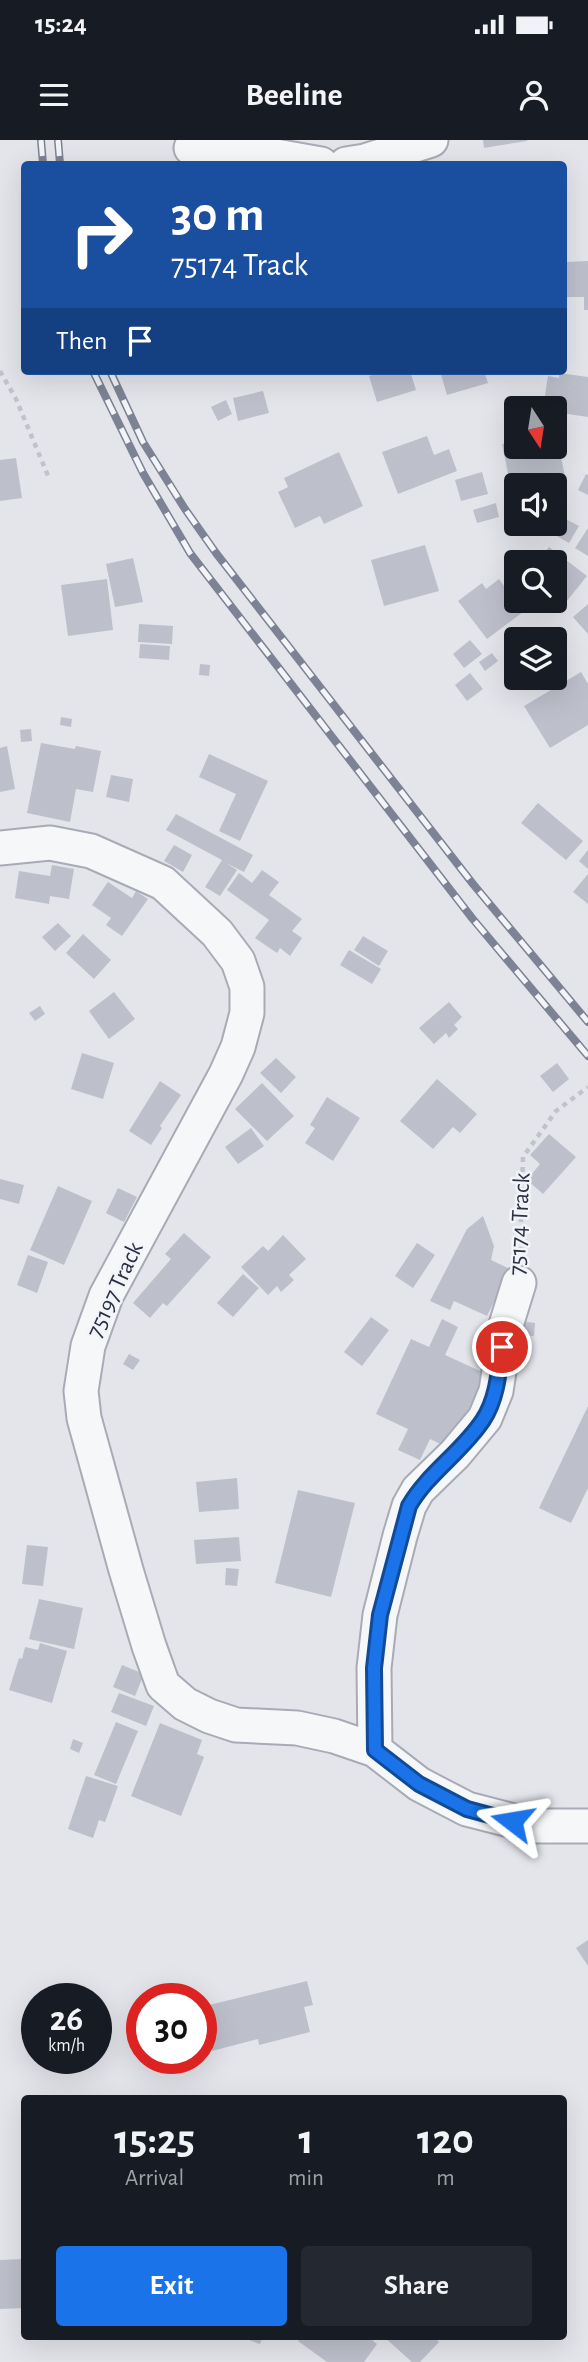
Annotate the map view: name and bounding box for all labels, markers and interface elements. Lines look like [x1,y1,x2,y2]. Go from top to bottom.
text: 15:24 [35,11,87,37]
icon: menu [35,76,73,114]
icon: person [515,76,553,114]
text: Beeline [245,79,343,111]
icon: right [56,189,147,280]
text: 30 m [171,191,265,240]
text: 75174 Track [171,249,308,281]
icon: arrive [121,322,159,360]
text: Then [56,328,107,354]
north arrow [504,396,567,458]
map controls [504,396,567,690]
button: sound [504,473,567,536]
button: search [504,550,567,613]
button: layers [504,627,567,690]
street label: 75174 Track [505,1172,535,1276]
street label: 75197 Track [82,1238,148,1342]
pin [472,1317,532,1377]
icon: arrive [483,1328,521,1366]
position arrow [475,1784,549,1858]
speed limit sign: 30 [126,1983,217,2074]
text: 26 [50,2002,83,2037]
text: km/h [48,2037,85,2055]
text: 15:25 [114,2119,195,2161]
text: 1 [298,2119,314,2161]
text: 120 [417,2119,474,2161]
text: Arrival [125,2167,184,2190]
text: min [288,2167,324,2190]
text: m [436,2167,455,2190]
button: Exit [56,2246,287,2326]
button: Share [301,2246,532,2326]

